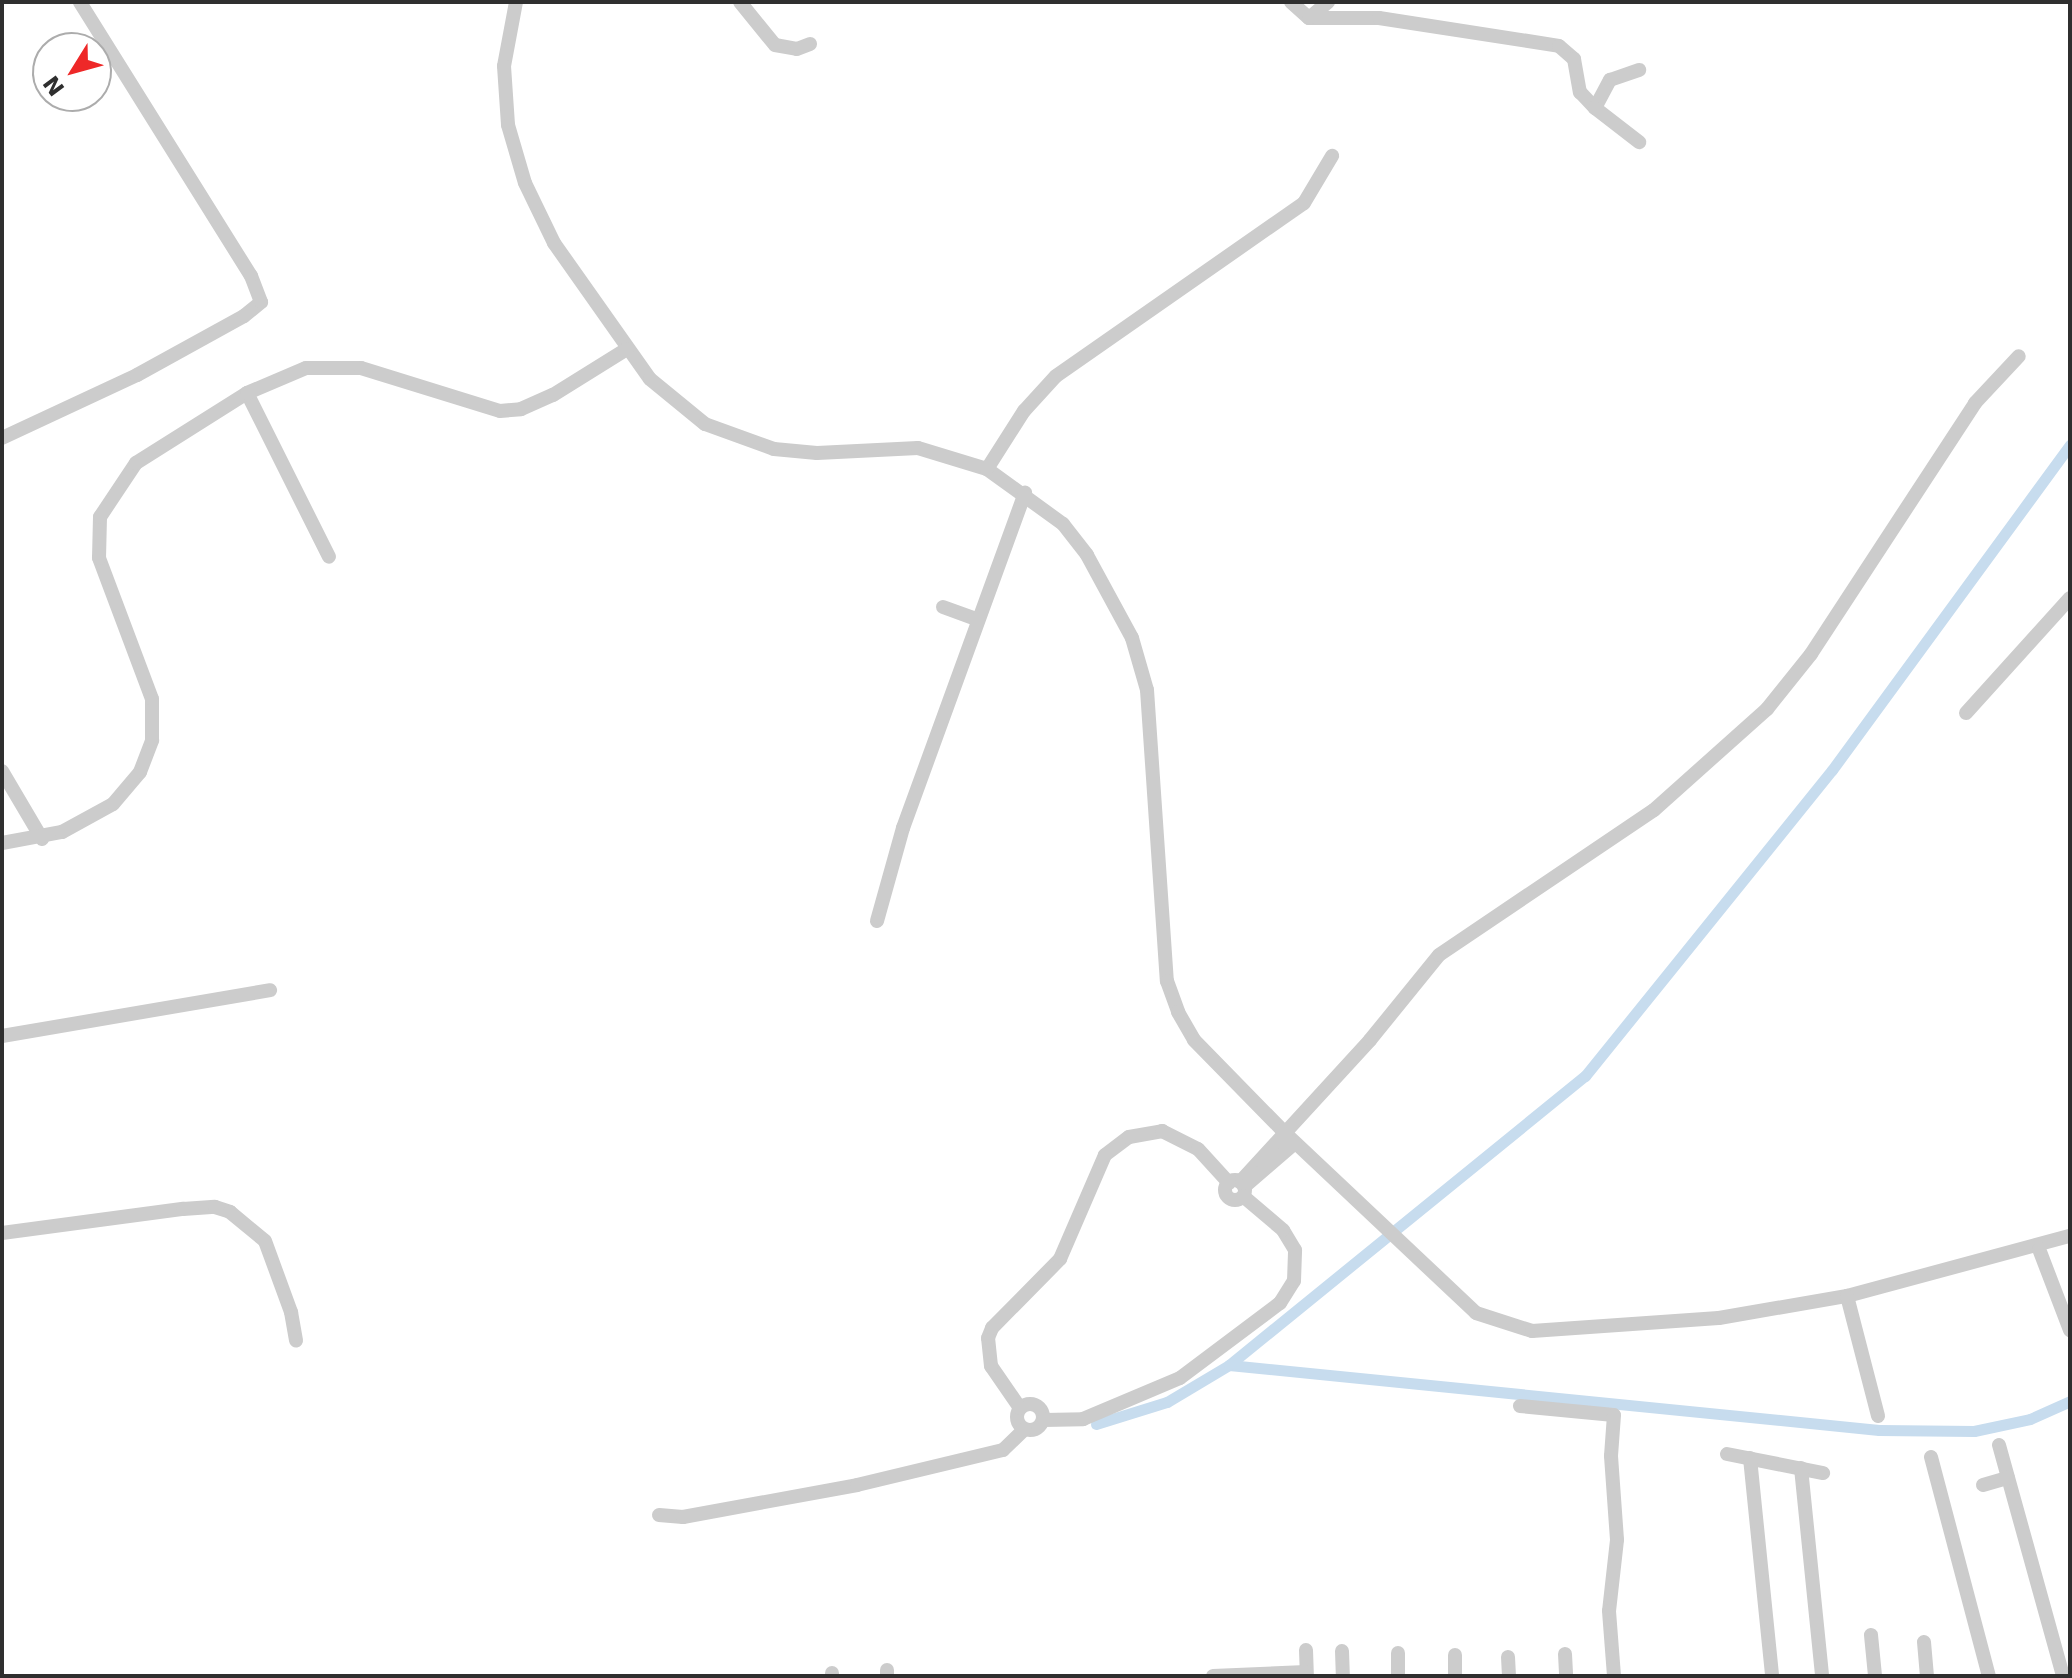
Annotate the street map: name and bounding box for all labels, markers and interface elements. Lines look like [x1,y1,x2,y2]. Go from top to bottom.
north arrow [32,32,112,112]
text: N [39,71,70,100]

